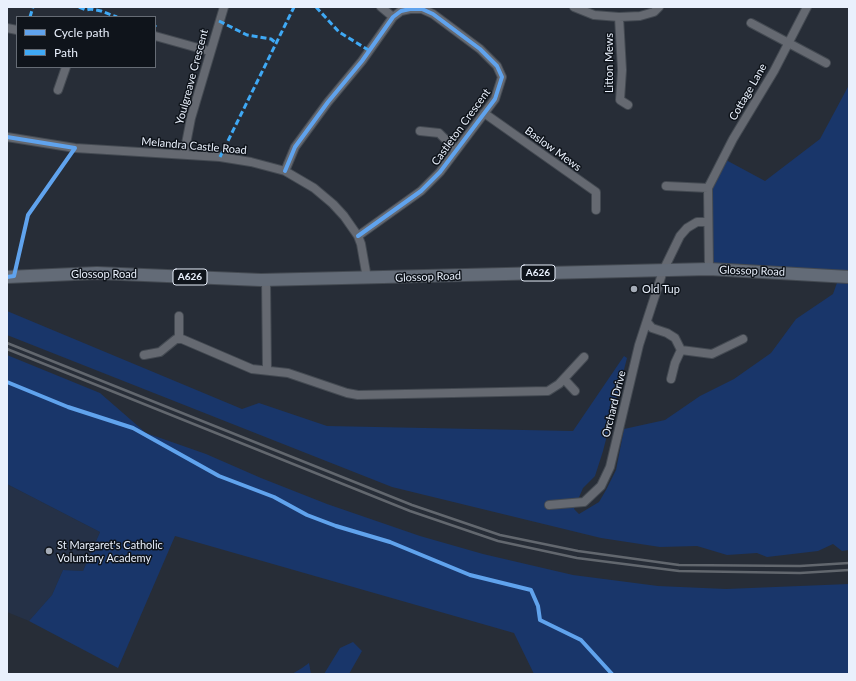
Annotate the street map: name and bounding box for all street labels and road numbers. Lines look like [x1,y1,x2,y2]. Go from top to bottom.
street label: Youlgreave Crescent [173,28,211,126]
street label: Litton Mews [602,33,616,93]
street label: Cottage Lane [726,61,770,123]
street label: Castleton Crescent [429,86,493,168]
street label: Baslow Mews [522,124,584,174]
street label: Melandra Castle Road [141,135,247,157]
street label: Glossop Road [719,263,785,279]
road number: A626 [521,265,555,281]
street label: Glossop Road [71,267,137,281]
road number: A626 [173,269,207,285]
street label: Glossop Road [395,269,461,285]
street label: Orchard Drive [599,369,629,439]

